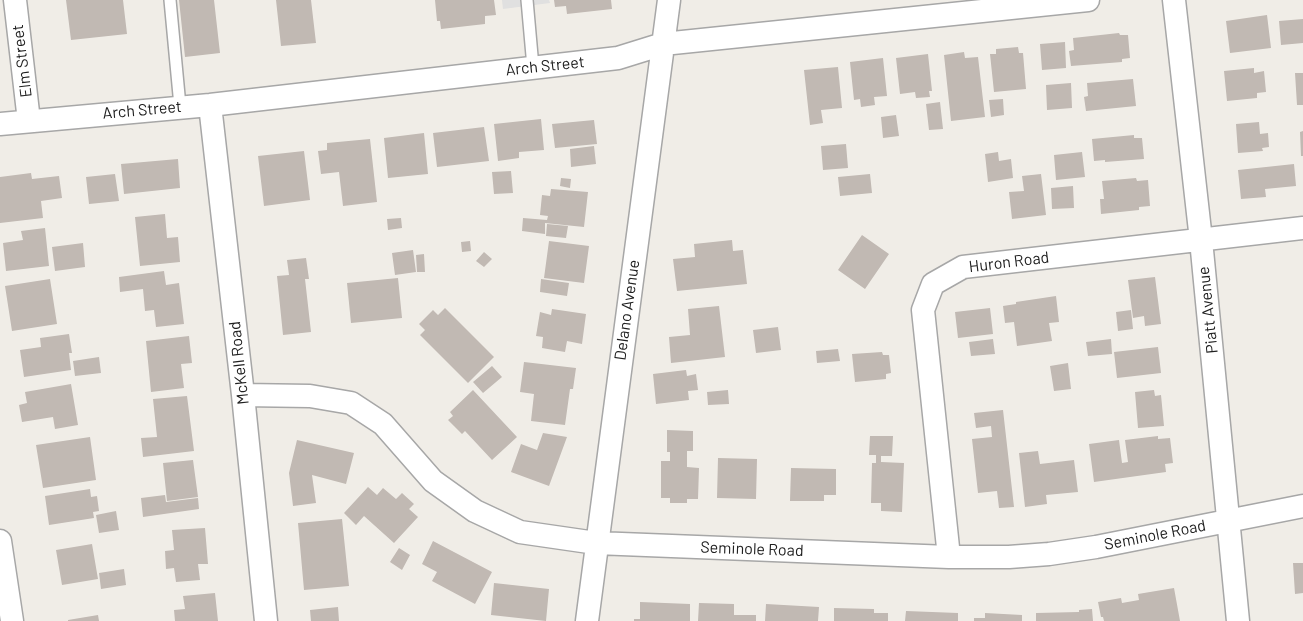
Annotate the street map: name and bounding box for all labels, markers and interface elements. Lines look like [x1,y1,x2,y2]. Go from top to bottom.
street label: Elm Street [8,23,36,99]
street label: Arch Street [505,52,585,80]
street label: Arch Street [102,97,182,123]
street label: Huron Road [968,248,1050,276]
street label: Delano Avenue [610,258,644,362]
street label: Piatt Avenue [1194,266,1222,354]
street label: McKell Road [225,320,253,406]
street label: Seminole Road [1103,516,1207,554]
street label: Seminole Road [700,538,804,560]

